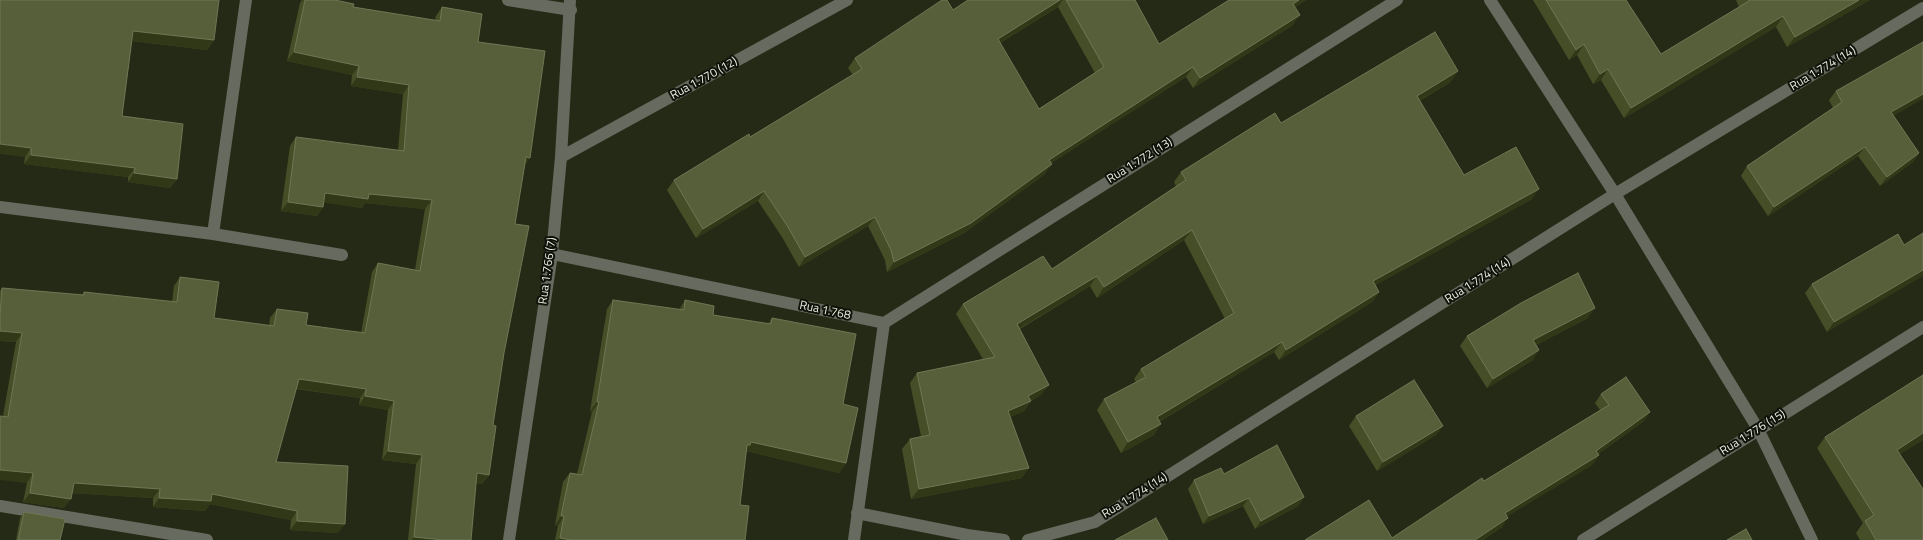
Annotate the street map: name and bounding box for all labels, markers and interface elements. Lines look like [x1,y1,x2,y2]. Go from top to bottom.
street label: Rua 1.774 (14) [1787,44,1859,94]
street label: Rua 1.770 (12) [668,55,740,103]
street label: Rua 1.772 (13) [1105,135,1175,187]
street label: Rua 1.766 (7) [536,237,560,305]
street label: Rua 1.774 (14) [1443,255,1513,307]
street label: Rua 1.768 [798,299,852,323]
street label: Rua 1.776 (15) [1718,407,1788,459]
street label: Rua 1.774 (14) [1100,470,1170,522]

